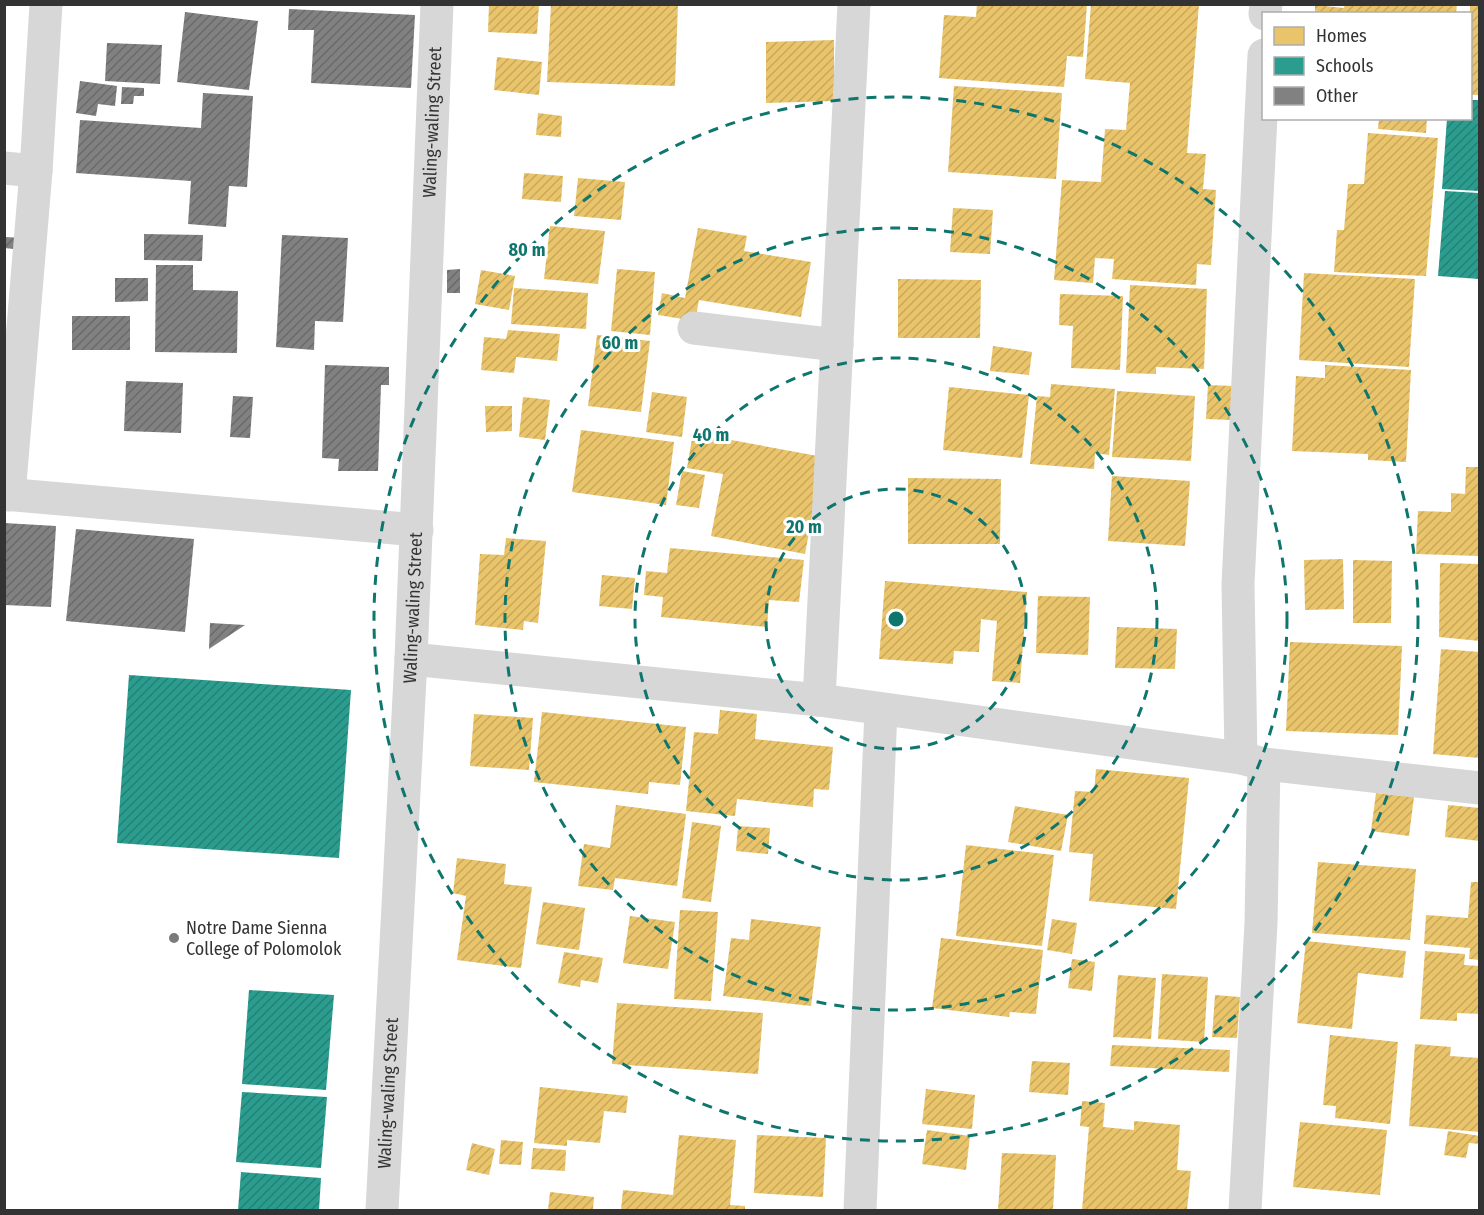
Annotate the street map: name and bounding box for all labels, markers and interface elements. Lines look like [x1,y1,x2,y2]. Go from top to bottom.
legend [1262,12,1472,120]
text: Homes [1316,25,1367,47]
street label: Waling-waling Street [418,46,446,198]
text: Schools [1316,55,1374,77]
text: Other [1316,85,1359,107]
text: 80 m [509,239,545,261]
text: 60 m [602,332,638,354]
text: 40 m [693,424,729,446]
text: 20 m [785,516,822,538]
street label: Waling-waling Street [399,532,427,684]
centre of rings [886,609,906,629]
place label: Notre Dame Sienna College of Polomolok [186,917,342,960]
marker: Notre Dame Sienna College of Polomolok [167,931,181,945]
street label: Waling-waling Street [373,1017,403,1169]

